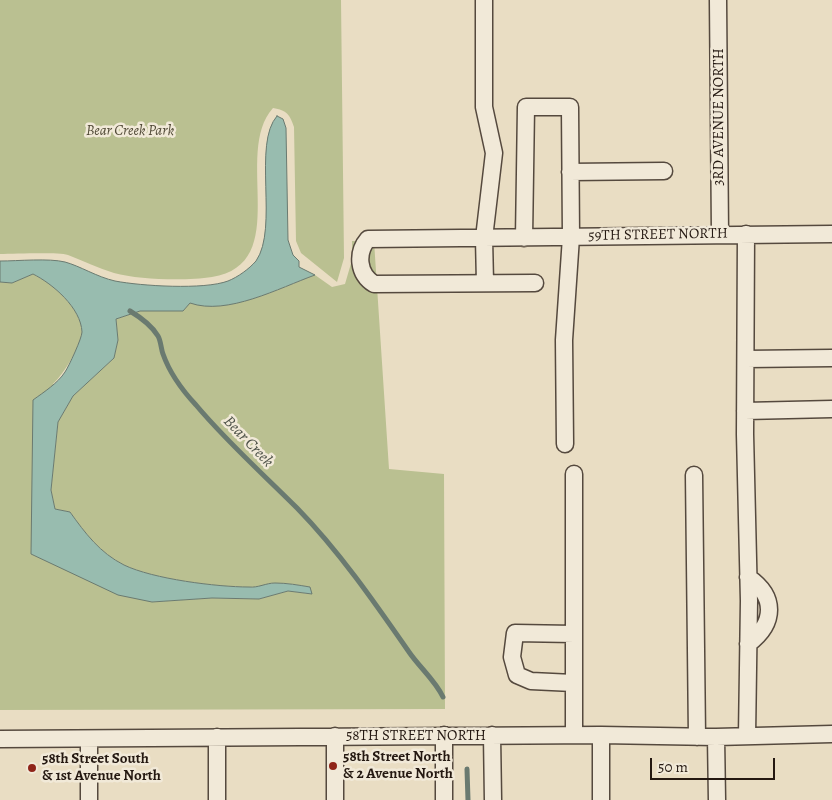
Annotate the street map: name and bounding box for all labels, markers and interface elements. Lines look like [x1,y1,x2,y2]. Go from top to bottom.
street label: 3RD AVENUE NORTH [710,48,728,186]
park label: Bear Creek Park [86,122,174,140]
street label: 59TH STREET NORTH [588,225,728,245]
water label: Bear Creek [219,412,277,472]
street label: 58TH STREET NORTH [346,727,486,745]
place label: 58th Street North & 2 Avenue North [343,748,453,783]
scale bar [652,748,777,780]
place label: 58th Street South & 1st Avenue North [42,750,161,785]
text: 50 m [658,757,688,777]
marker: 58th Street North & 2 Avenue North [327,760,339,772]
marker: 58th Street South & 1st Avenue North [26,762,38,774]

